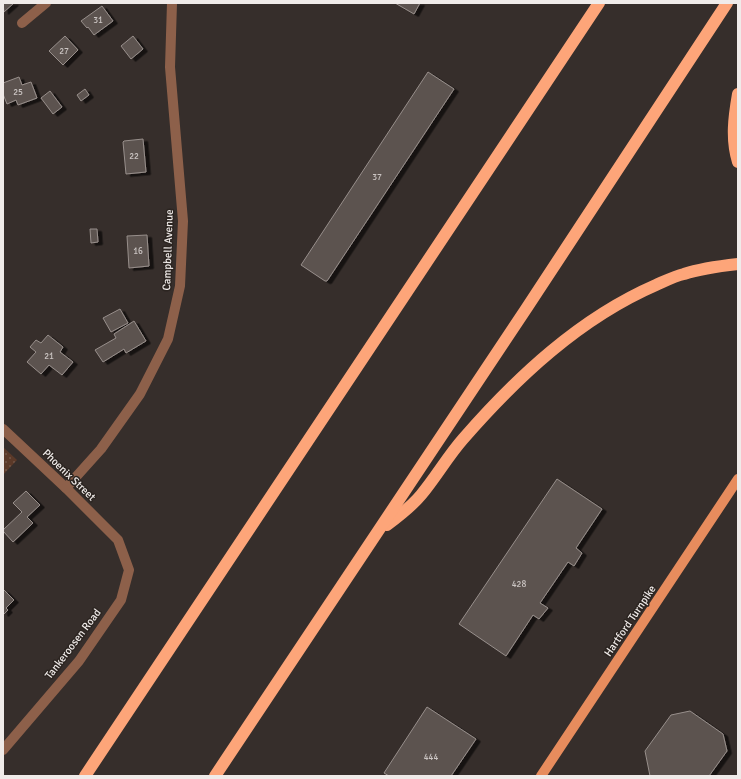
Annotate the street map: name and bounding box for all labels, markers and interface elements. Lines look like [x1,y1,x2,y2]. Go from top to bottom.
house number: 31 [93,15,103,26]
house number: 27 [59,46,69,57]
house number: 25 [13,87,23,98]
house number: 22 [129,151,139,162]
house number: 37 [372,172,382,183]
street label: Campbell Avenue [160,209,176,291]
house number: 16 [133,246,143,257]
house number: 21 [44,351,54,362]
street label: Phoenix Street [40,447,98,504]
house number: 428 [512,579,526,590]
street label: Hartford Turnpike [601,583,659,659]
street label: Tankeroosen Road [42,606,104,682]
house number: 444 [424,752,438,763]

